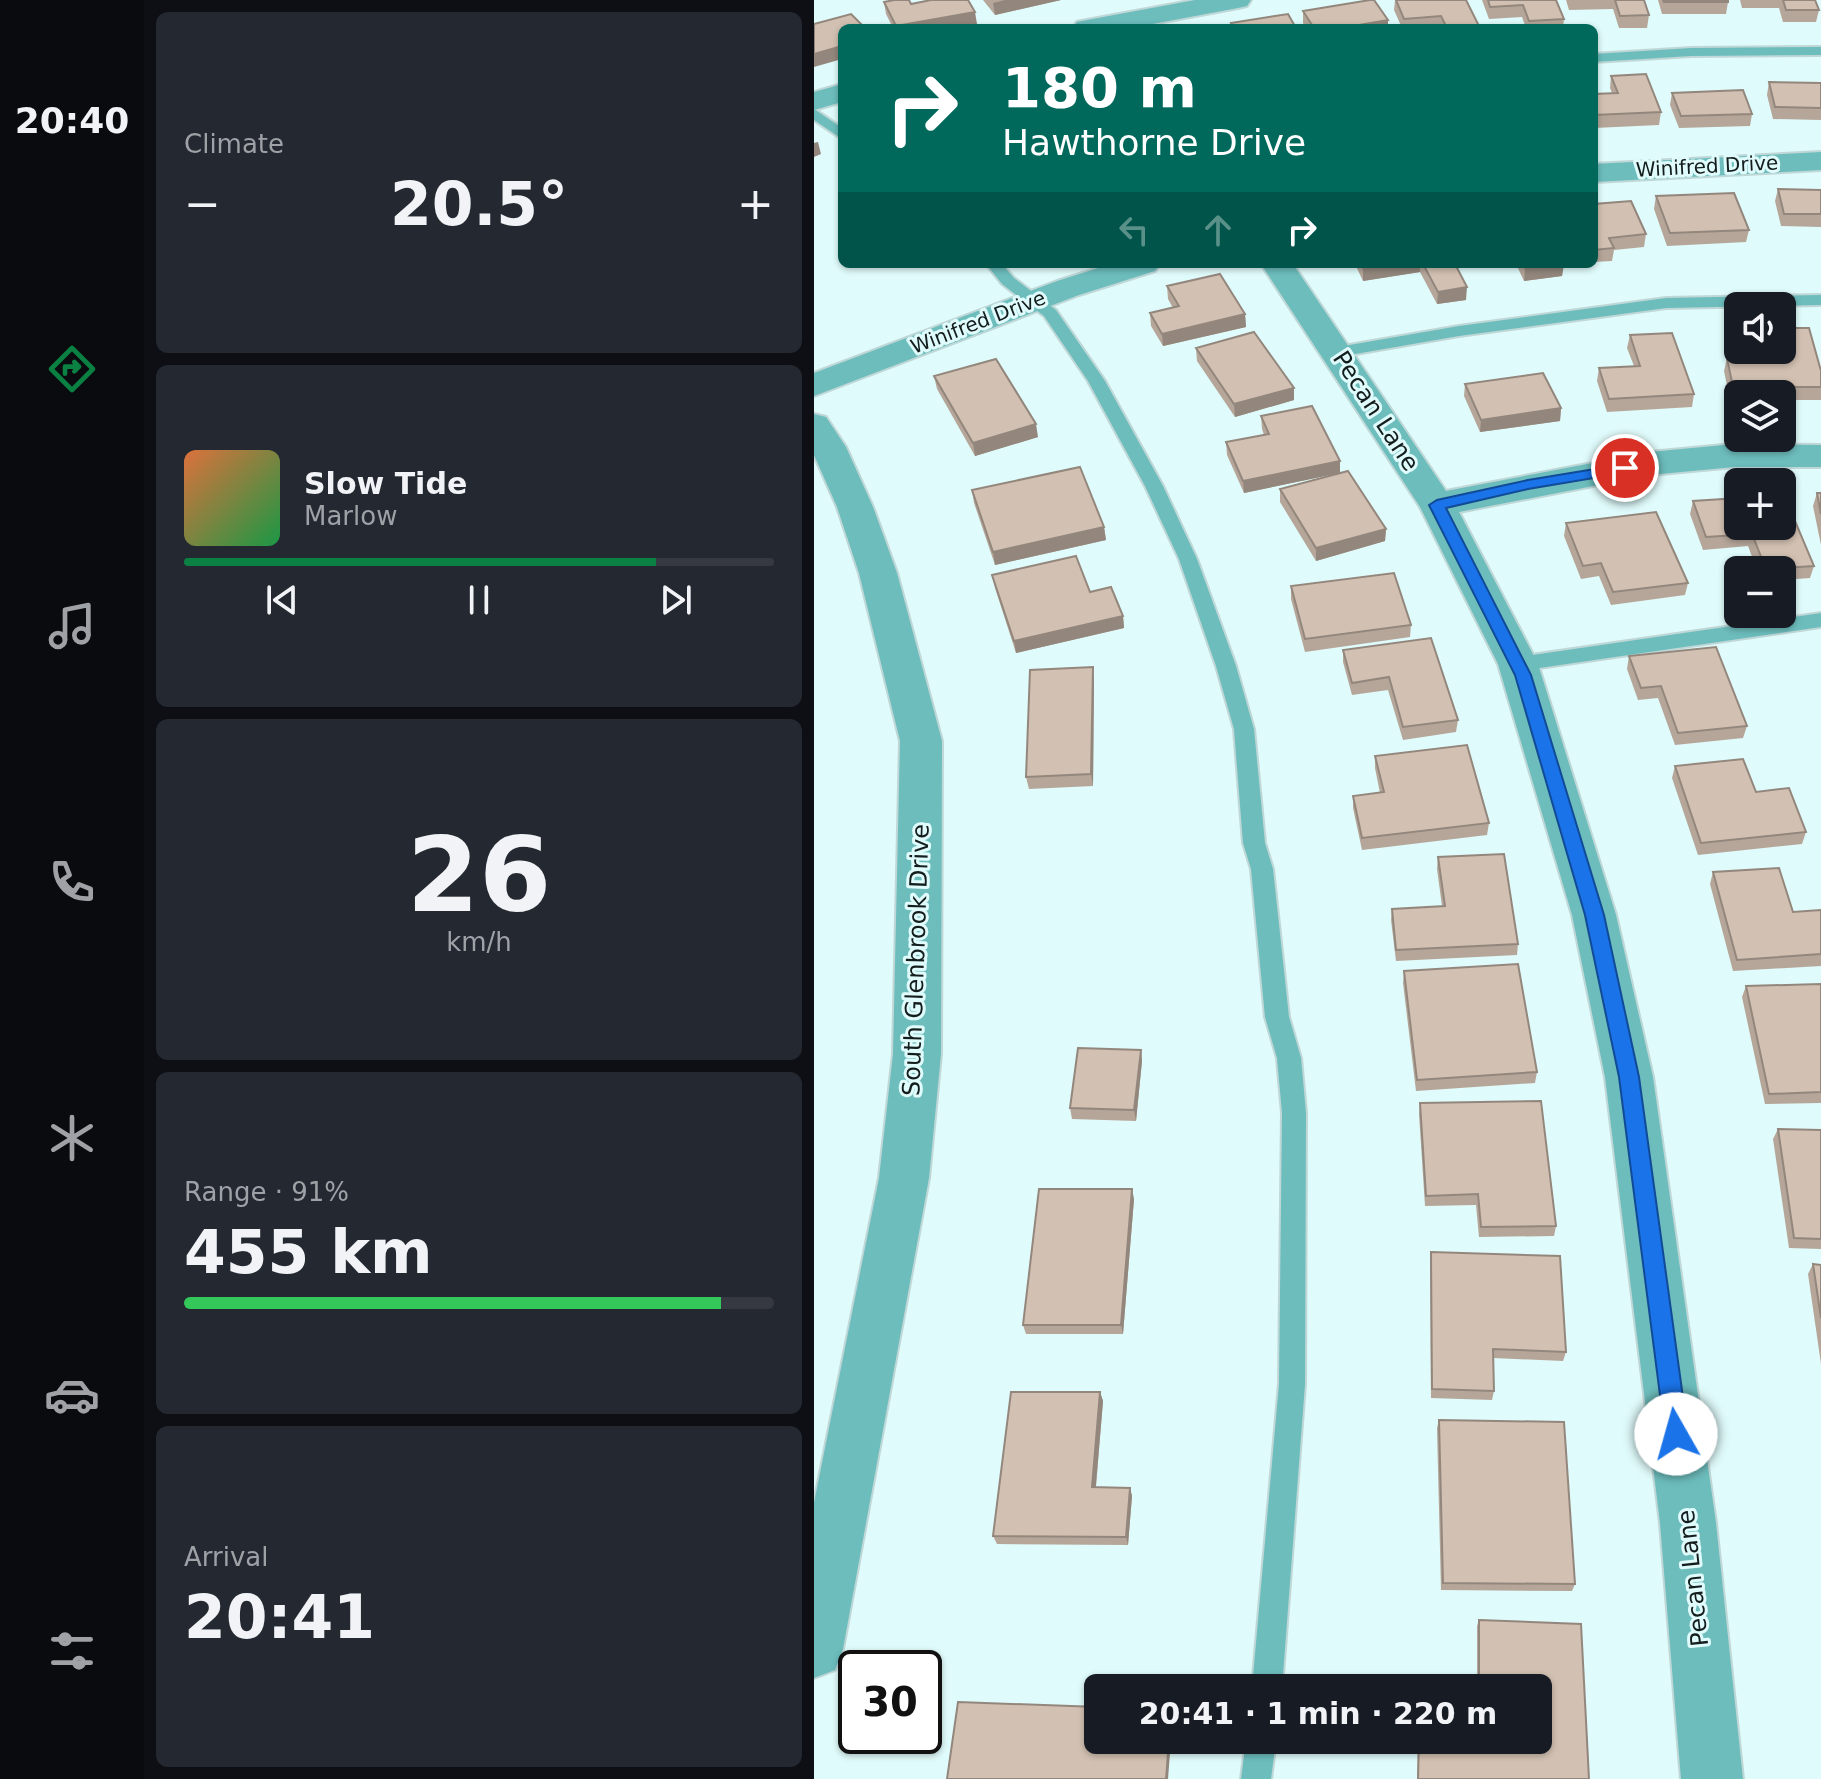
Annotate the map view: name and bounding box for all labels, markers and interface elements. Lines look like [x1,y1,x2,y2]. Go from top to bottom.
text: 180 m [1002,55,1197,120]
icon: right [870,56,974,160]
text: 20:40 [15,100,129,141]
text: Hawthorne Drive [1002,122,1306,163]
text: Climate [184,129,284,159]
street label: Winifred Drive [1635,150,1779,182]
text: 20.5° [390,169,568,239]
text: − [184,178,221,229]
text: + [737,178,774,229]
icon: left [1112,208,1156,252]
icon: ahead [1196,208,1240,252]
icon: right [1280,208,1324,252]
street label: Winifred Drive [907,285,1049,359]
map controls [1724,292,1796,628]
button: sound [1724,292,1796,364]
icon: directions [44,341,100,397]
street label: Pecan Lane [1327,346,1425,476]
button: layers [1724,380,1796,452]
pin [1591,434,1659,502]
icon: arrive [1603,446,1647,490]
text: Slow Tide [304,466,467,501]
button: + [1724,468,1796,540]
text: Marlow [304,501,397,531]
button: − [1724,556,1796,628]
icon: previous [260,578,304,622]
icon: pause [457,578,501,622]
icon: next [654,578,698,622]
icon: music [44,598,100,654]
text: 26 [407,814,551,936]
street label: South Glenbrook Drive [897,824,935,1096]
icon: phone [44,854,100,910]
text: km/h [446,927,512,957]
icon: climate [44,1110,100,1166]
text: Range · 91% [184,1177,349,1207]
text: 455 km [184,1217,433,1287]
icon: car [44,1367,100,1423]
position arrow [1634,1392,1718,1476]
street label: Pecan Lane [1672,1508,1714,1648]
text: Arrival [184,1542,268,1572]
text: 20:41 [184,1582,375,1652]
icon: filters [44,1623,100,1679]
speed limit sign: 30 [838,1650,942,1754]
text: 20:41 · 1 min · 220 m [1139,1696,1497,1731]

